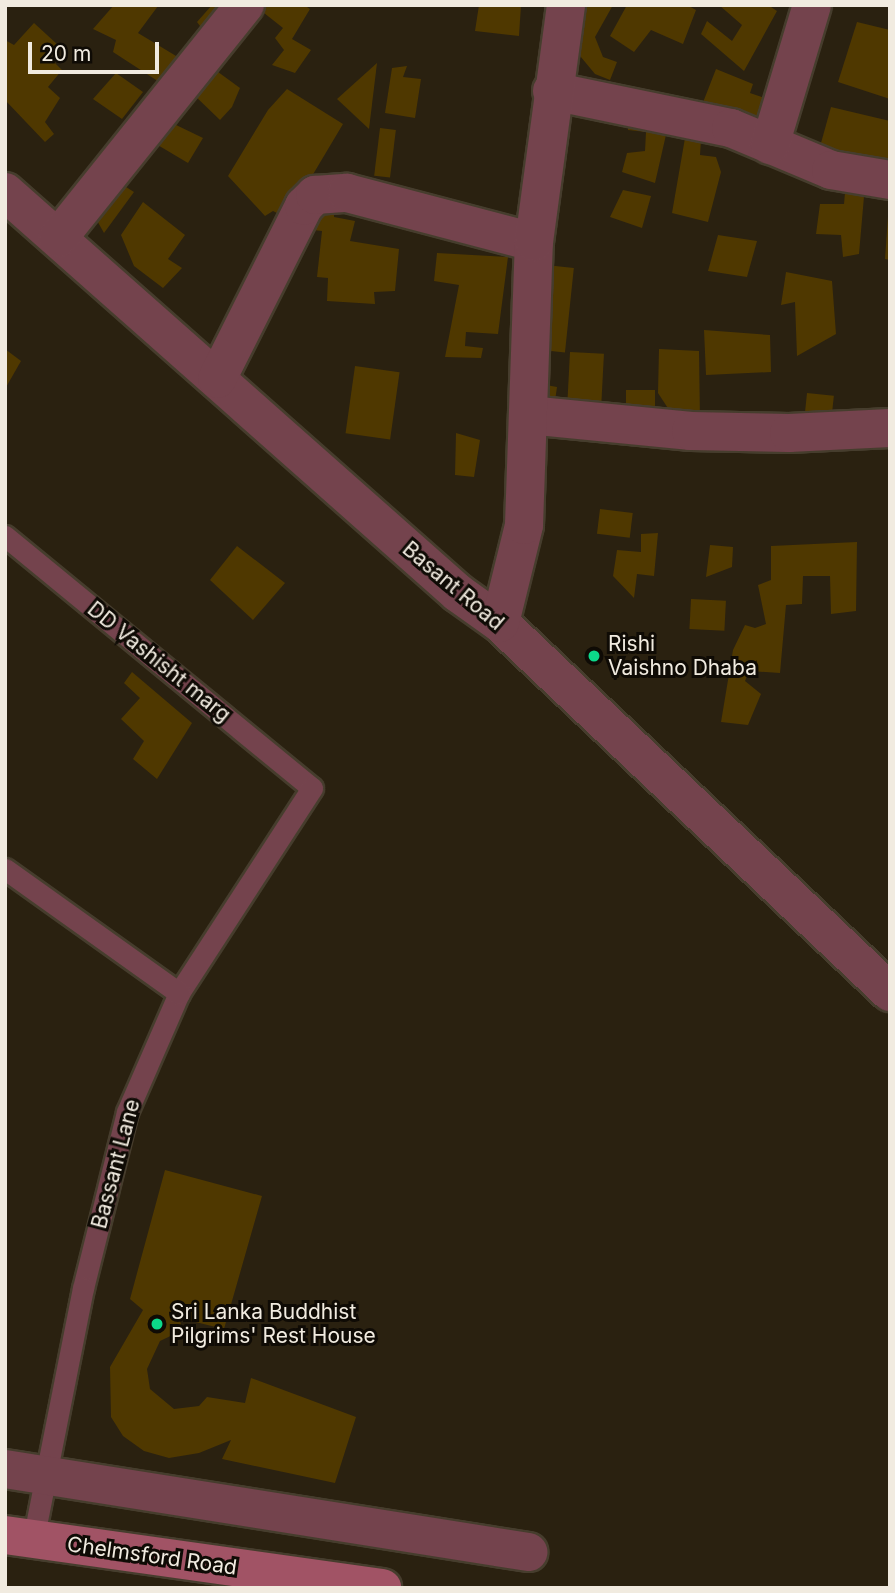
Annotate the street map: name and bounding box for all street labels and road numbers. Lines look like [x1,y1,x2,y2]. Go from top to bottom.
street label: Basant Road [397,536,509,636]
street label: DD Vashisht marg [82,597,236,727]
street label: Bassant Lane [87,1097,145,1231]
street label: Chelmsford Road [65,1532,239,1580]

